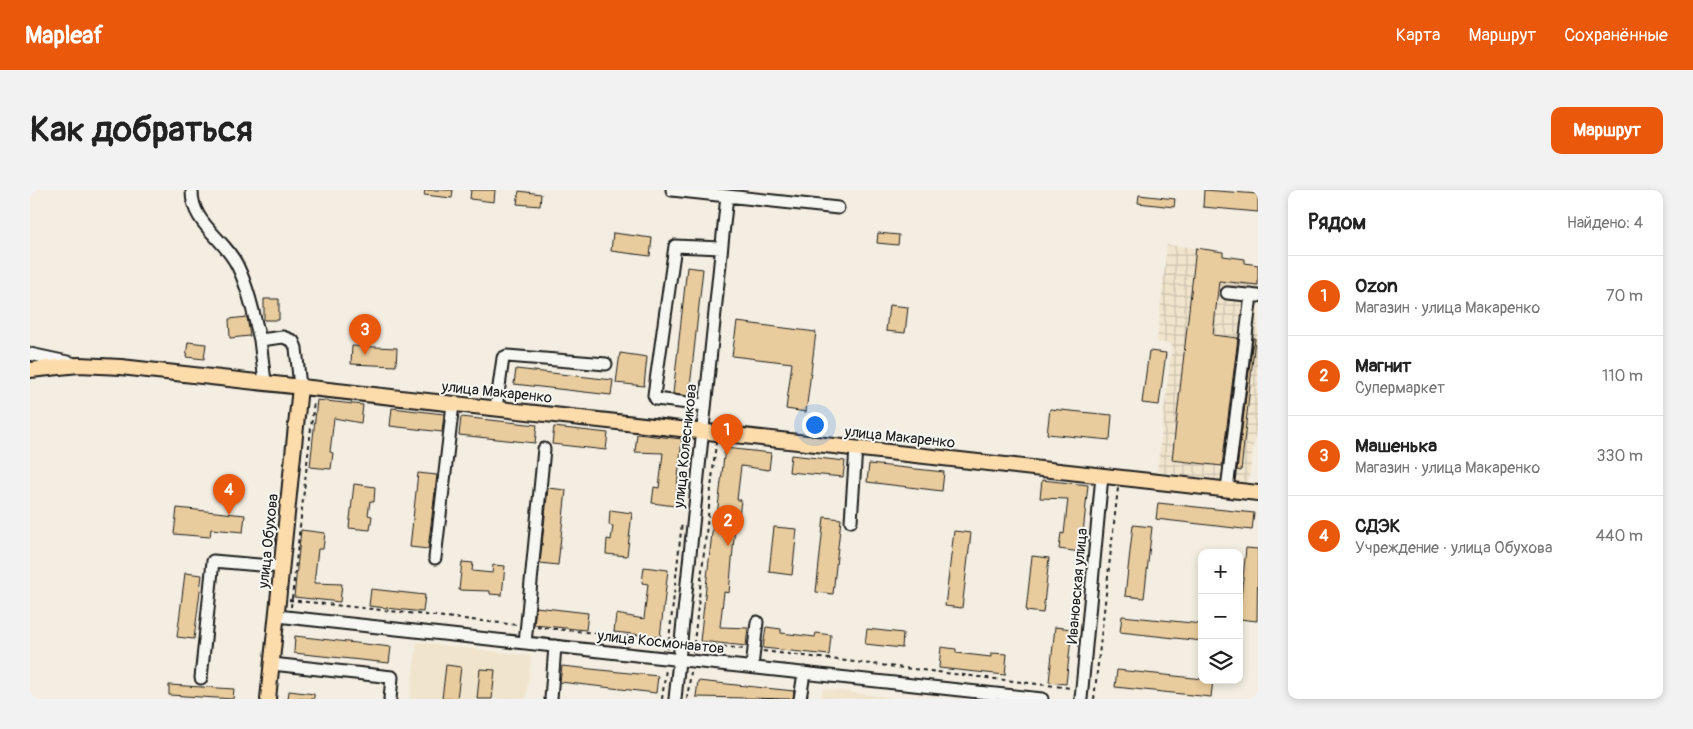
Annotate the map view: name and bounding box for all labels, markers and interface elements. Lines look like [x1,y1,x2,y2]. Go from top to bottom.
text: Mapleaf [25,21,103,50]
text: Карта [1396,24,1440,47]
text: Маршрут [1468,24,1536,47]
text: Сохранённые [1564,24,1668,47]
button: Маршрут [1551,107,1663,154]
text: Как добраться [30,108,253,152]
text: Рядом [1308,209,1366,236]
text: Найдено: 4 [1567,213,1643,233]
text: Ozon [1355,274,1398,298]
text: 1 [1321,286,1327,306]
text: 70 m [1606,286,1643,306]
text: Магазин · улица Макаренко [1355,298,1540,318]
pin: 3 [349,314,381,355]
text: Магнит [1355,354,1411,378]
text: 2 [1320,366,1328,386]
text: 110 m [1602,366,1643,386]
street label: улица Макаренко [440,377,553,408]
text: Супермаркет [1355,378,1445,398]
street label: улица Колесникова [669,383,701,510]
your location [802,412,828,438]
pin: 1 [711,414,743,455]
street label: улица Макаренко [843,422,956,453]
text: Машенька [1355,434,1437,458]
text: 3 [1320,446,1328,466]
text: 330 m [1597,446,1643,466]
text: Магазин · улица Макаренко [1355,458,1540,478]
pin: 4 [213,474,245,515]
street label: улица Обухова [254,493,283,590]
pin: 2 [712,505,744,546]
text: СДЭК [1355,514,1400,538]
text: 4 [1319,526,1329,546]
text: 440 m [1596,526,1643,546]
street label: Ивановская улица [1063,527,1092,645]
text: Учреждение · улица Обухова [1355,538,1552,558]
map controls [1198,549,1243,684]
button: + [1198,549,1243,594]
button: − [1198,594,1243,639]
street label: улица Космонавтов [595,626,725,659]
button: layers [1198,639,1243,684]

